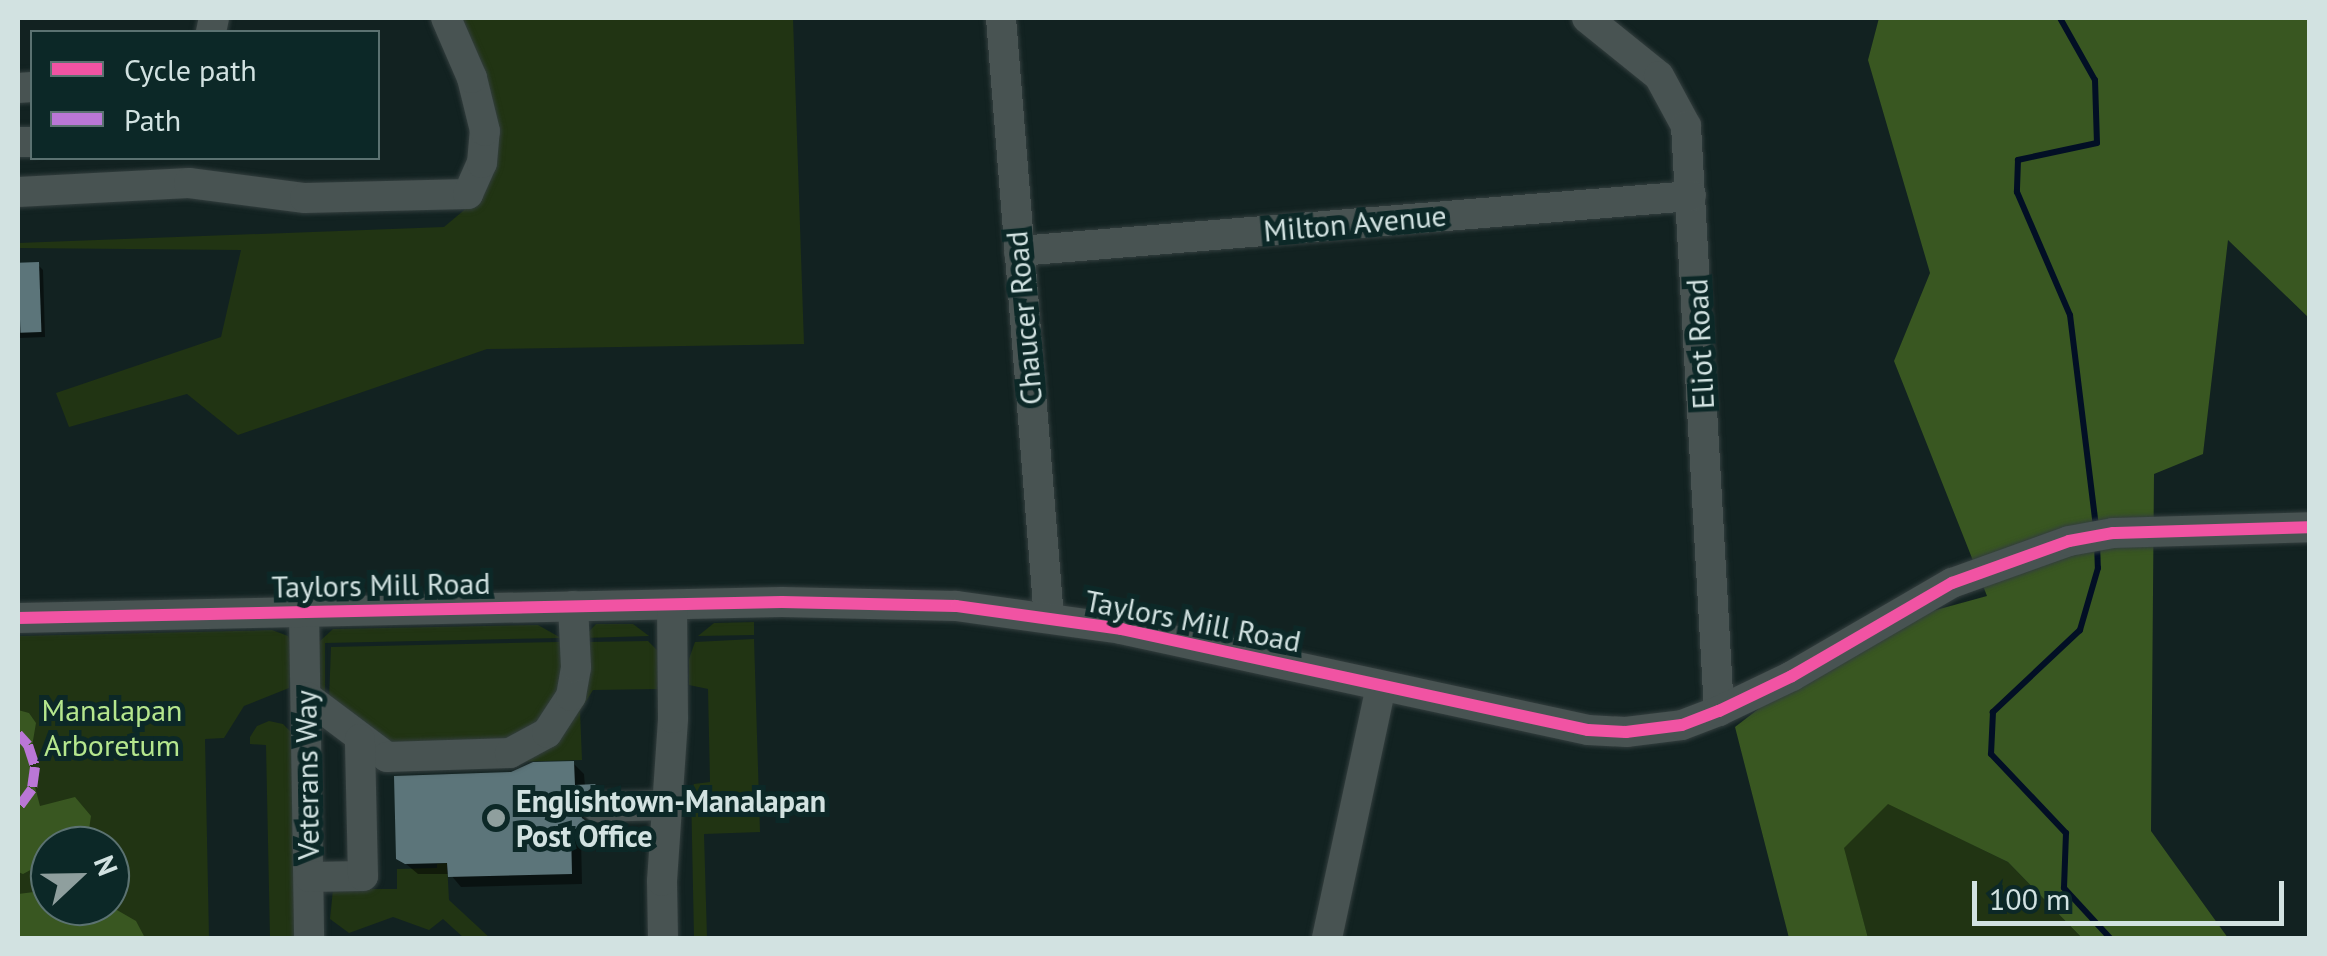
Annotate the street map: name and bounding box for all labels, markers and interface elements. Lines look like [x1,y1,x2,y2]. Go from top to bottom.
legend [30,30,380,160]
text: Cycle path [124,50,257,89]
text: Path [124,100,181,139]
street label: Milton Avenue [1262,197,1448,249]
street label: Chaucer Road [998,230,1050,406]
street label: Eliot Road [1679,278,1721,410]
street label: Taylors Mill Road [271,565,491,605]
street label: Taylors Mill Road [1082,582,1304,660]
street label: Veterans Way [288,690,326,860]
park label: Manalapan Arboretum [41,692,183,762]
place label: Englishtown-Manalapan Post Office [516,783,826,854]
marker: Englishtown-Manalapan Post Office [485,807,507,829]
north arrow [30,826,130,926]
text: N [86,850,127,881]
scale bar [1977,861,2290,923]
text: 100 m [1989,879,2070,918]

